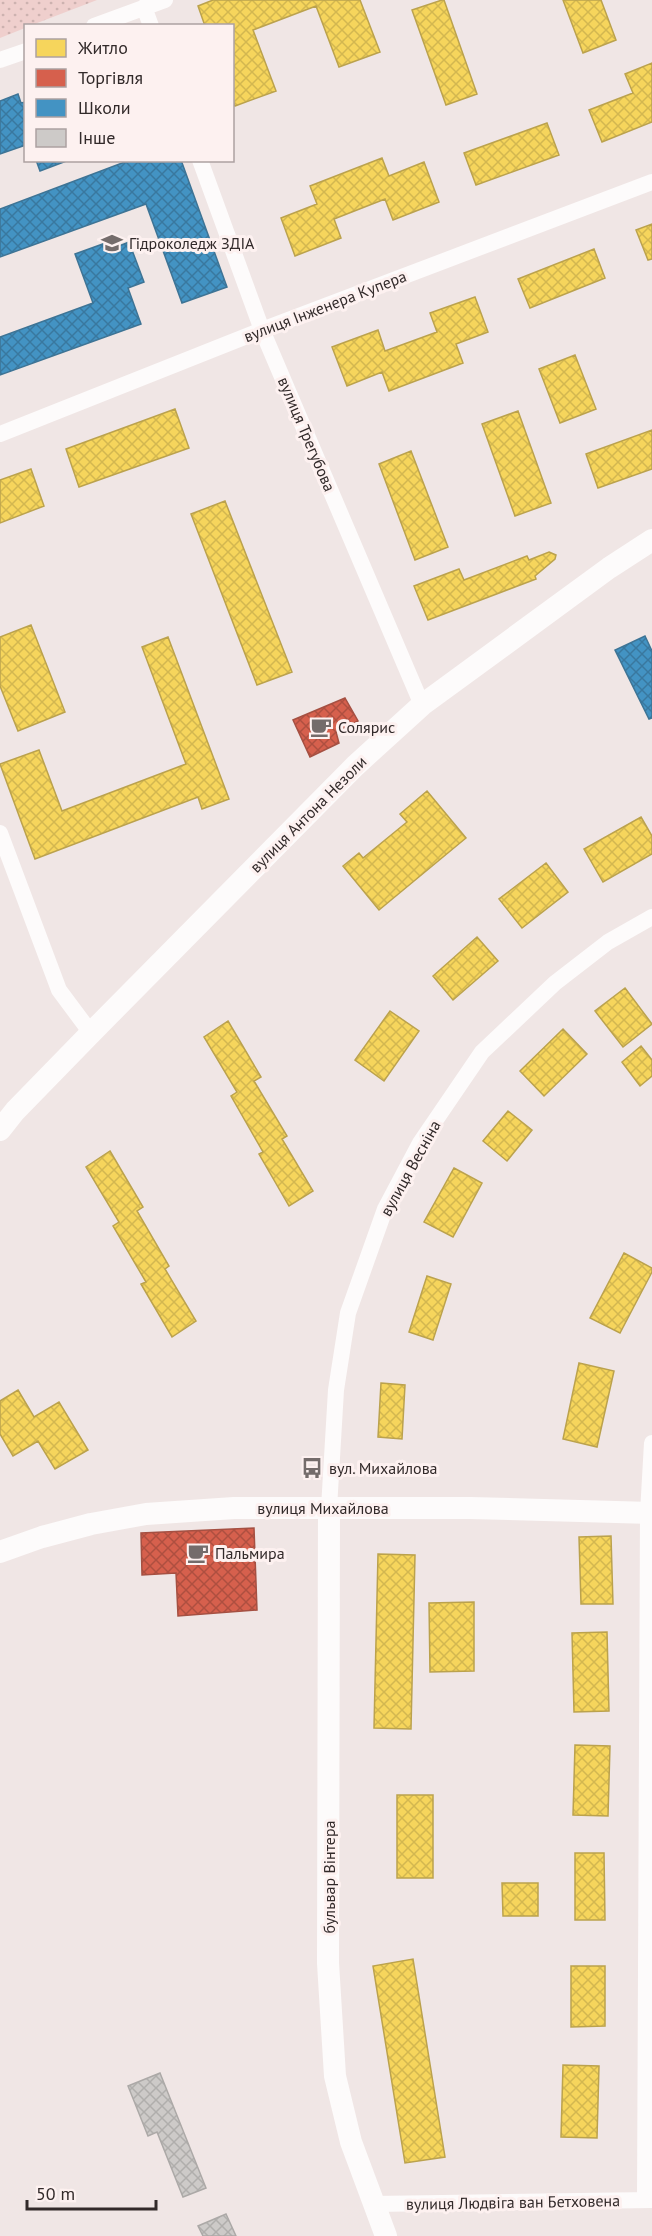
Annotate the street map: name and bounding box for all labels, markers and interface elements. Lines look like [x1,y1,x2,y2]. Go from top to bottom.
legend [24,24,234,162]
text: Житло [77,36,128,59]
text: Торгівля [78,66,143,89]
text: Школи [78,96,131,119]
text: Інше [78,126,115,149]
school or university icon: Гідроколедж ЗДIА [100,231,124,255]
place label: Гідроколедж ЗДIА [129,233,255,253]
street label: вулиця Інженера Купера [241,266,409,346]
street label: вулиця Трегубова [274,374,340,494]
cafe icon: Солярис [309,715,333,739]
place label: Солярис [338,717,395,737]
street label: вулиця Антона Незоли [245,751,371,877]
street label: вулиця Весніна [375,1117,445,1219]
bus stop icon: вул. Михайлова [300,1456,324,1480]
place label: вул. Михайлова [329,1458,438,1478]
street label: вулиця Михайлова [257,1498,389,1518]
cafe icon: Пальмира [186,1541,210,1565]
place label: Пальмира [215,1543,285,1563]
street label: бульвар Вінтера [319,1820,339,1934]
scale bar [27,2173,156,2211]
text: 50 m [36,2182,75,2205]
street label: вулиця Людвіга ван Бетховена [406,2190,620,2214]

